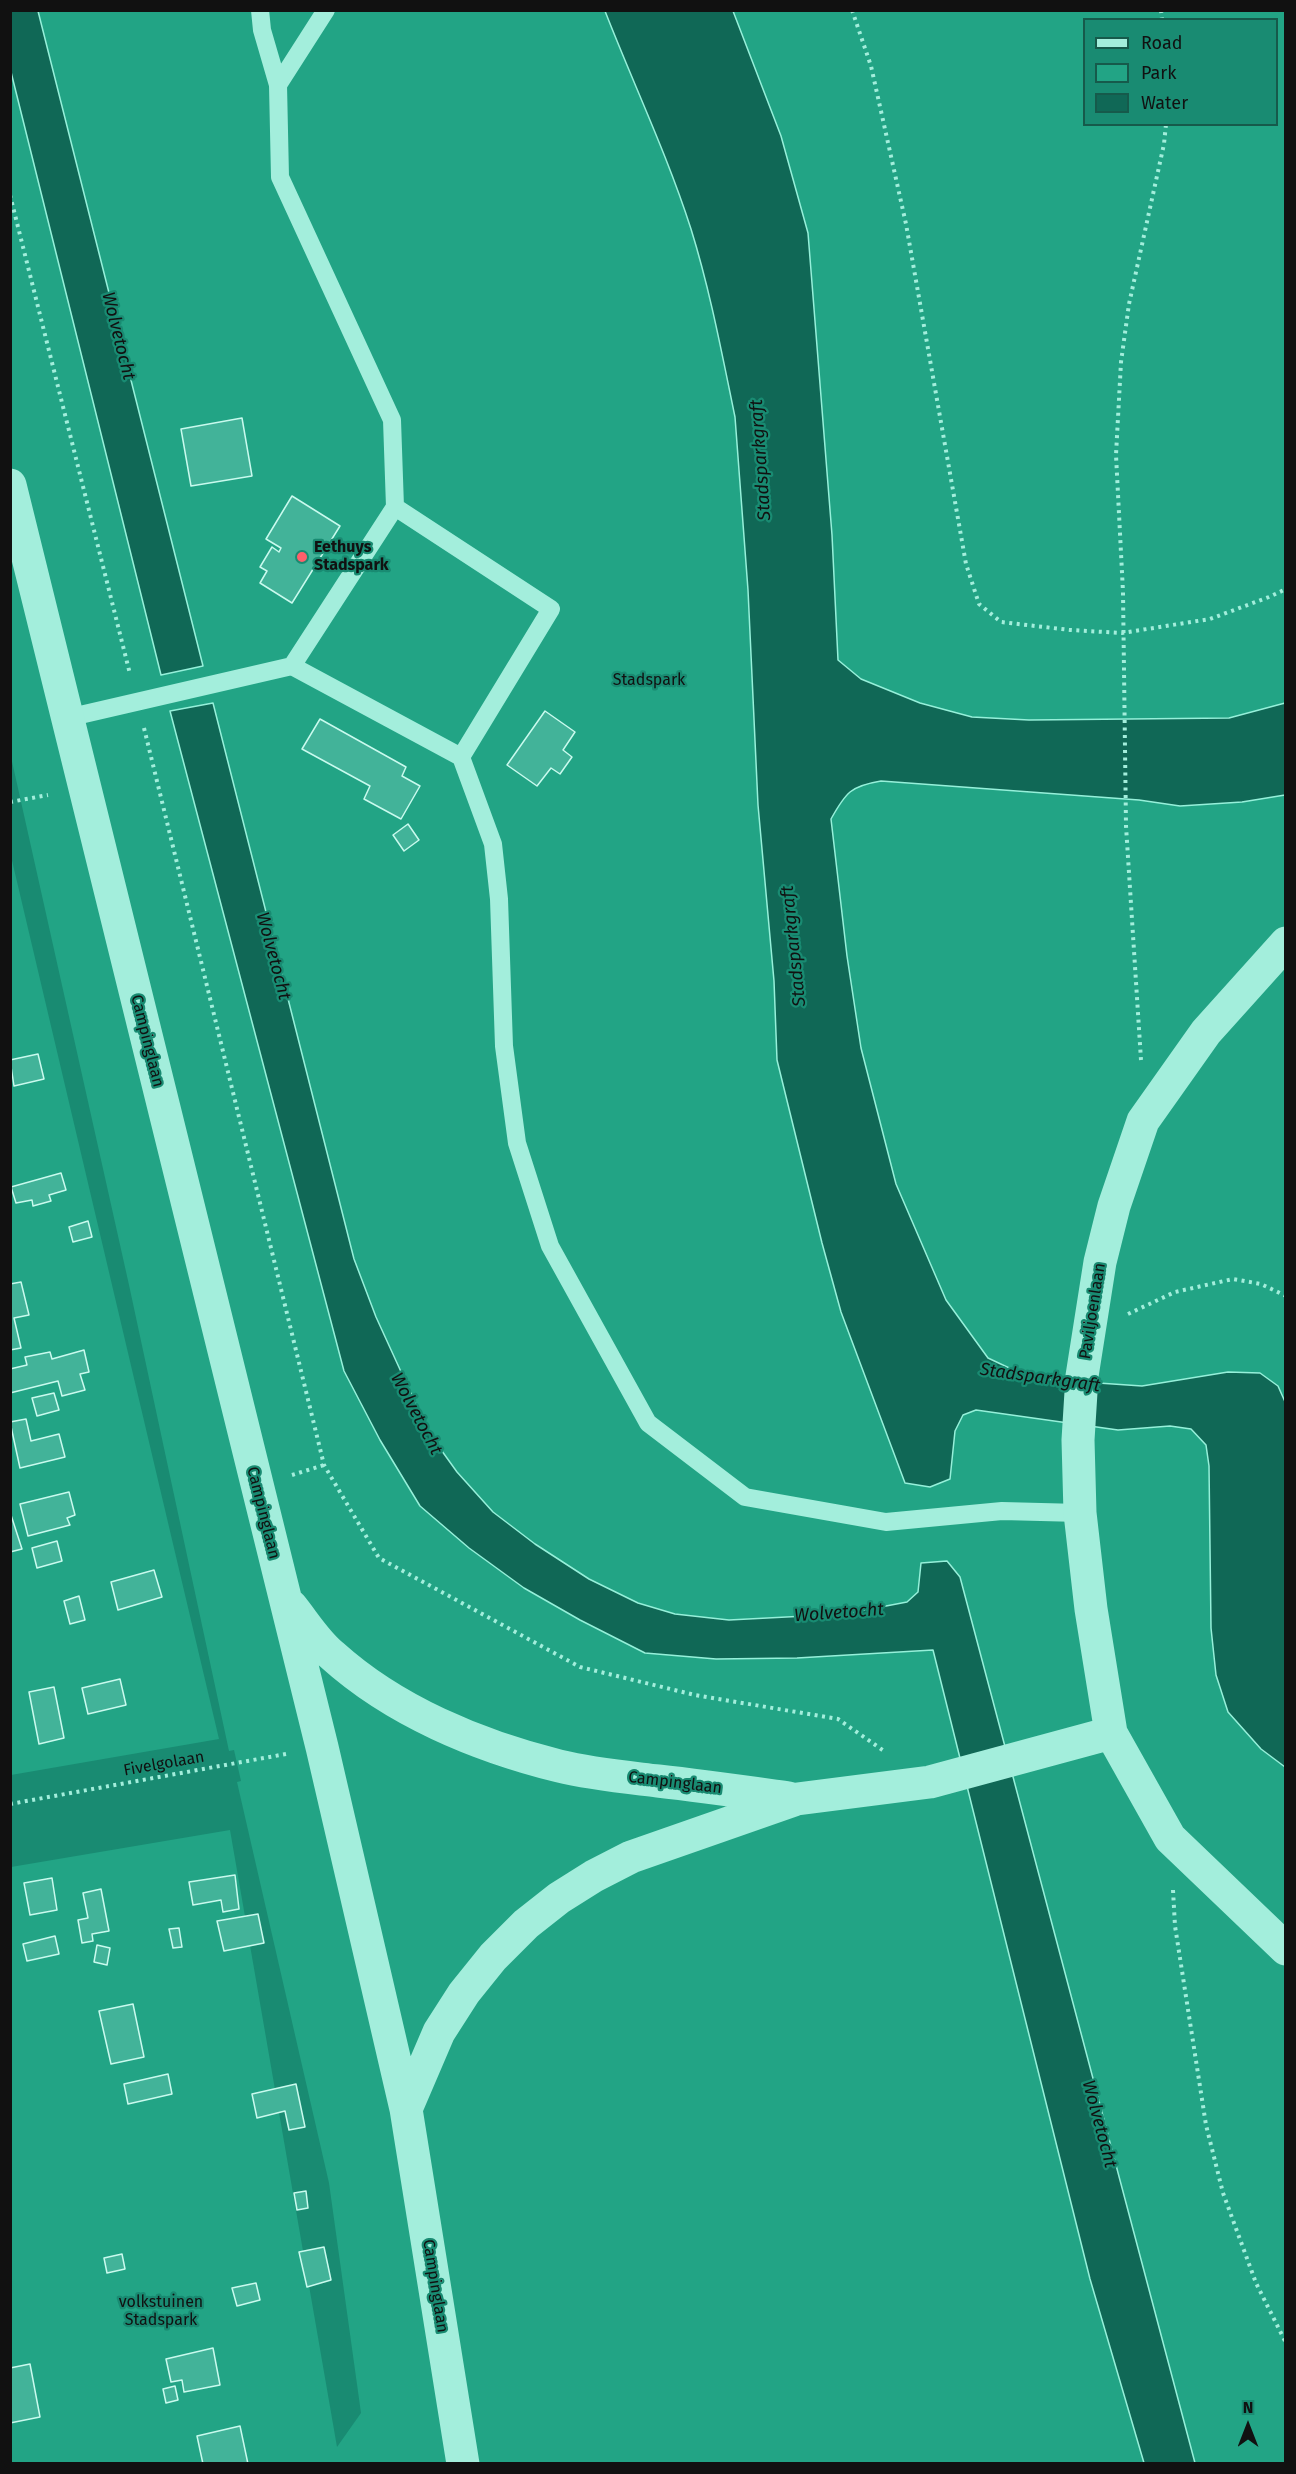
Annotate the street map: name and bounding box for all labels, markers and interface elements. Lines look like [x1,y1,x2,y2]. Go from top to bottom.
legend [1083,18,1278,126]
text: Road [1141,32,1183,54]
text: Park [1141,62,1176,84]
text: Water [1141,92,1188,114]
water label: Wolvetocht [97,290,139,382]
water label: Stadsparkgraft [746,399,776,521]
place label: Eethuys Stadspark [314,538,389,576]
marker: Eethuys Stadspark [295,550,309,564]
park label: Stadspark [613,671,685,691]
water label: Stadsparkgraft [777,884,811,1008]
water label: Wolvetocht [251,910,295,1002]
street label: Campinglaan [126,993,168,1089]
street label: Paviljoenlaan [1076,1262,1110,1360]
water label: Stadsparkgraft [978,1359,1102,1397]
water label: Wolvetocht [385,1369,447,1459]
street label: Campinglaan [242,1465,284,1561]
water label: Wolvetocht [793,1599,885,1627]
street label: Fivelgolaan [122,1747,206,1781]
street label: Campinglaan [627,1768,723,1798]
water label: Wolvetocht [1077,2078,1121,2170]
street label: Campinglaan [418,2238,452,2334]
park label: volkstuinen Stadspark [119,2293,203,2331]
north arrow [1218,2396,1278,2456]
text: N [1243,2398,1253,2417]

